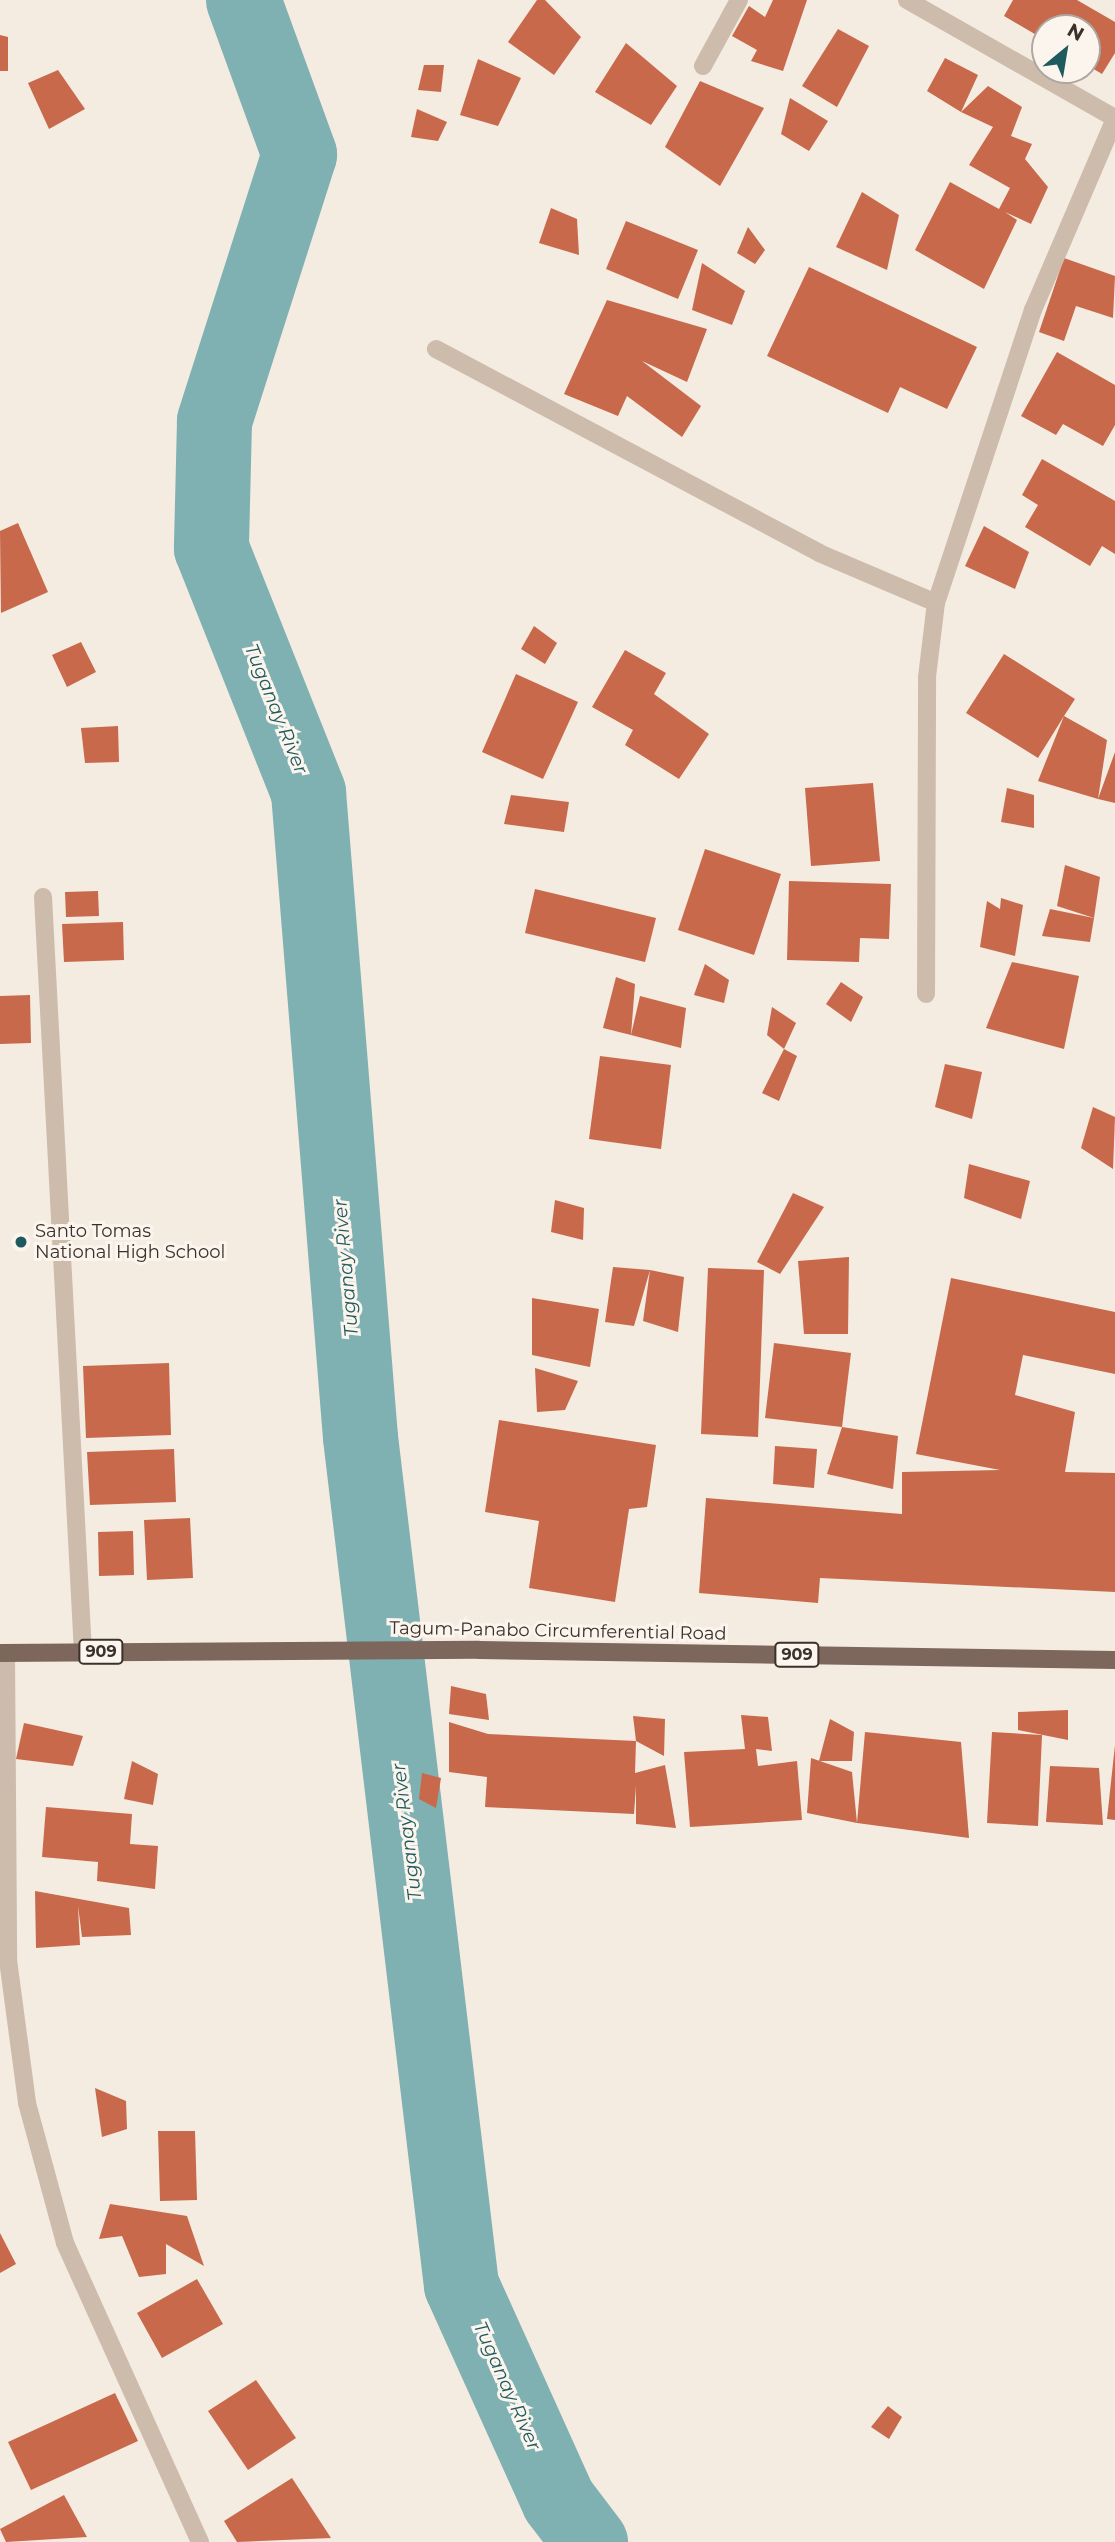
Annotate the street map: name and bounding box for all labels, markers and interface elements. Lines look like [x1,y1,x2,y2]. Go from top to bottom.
north arrow [1031,14,1101,84]
text: N [1063,18,1088,46]
water label: Tuganay River [240,641,312,777]
water label: Tuganay River [329,1198,363,1338]
place label: Santo Tomas National High School [35,1221,225,1264]
marker: Santo Tomas National High School [13,1234,29,1250]
street label: Tagum-Panabo Circumferential Road [389,1617,727,1645]
road number: 909 [78,1640,124,1664]
road number: 909 [774,1642,820,1667]
water label: Tuganay River [387,1762,427,1902]
water label: Tuganay River [468,2318,546,2454]

